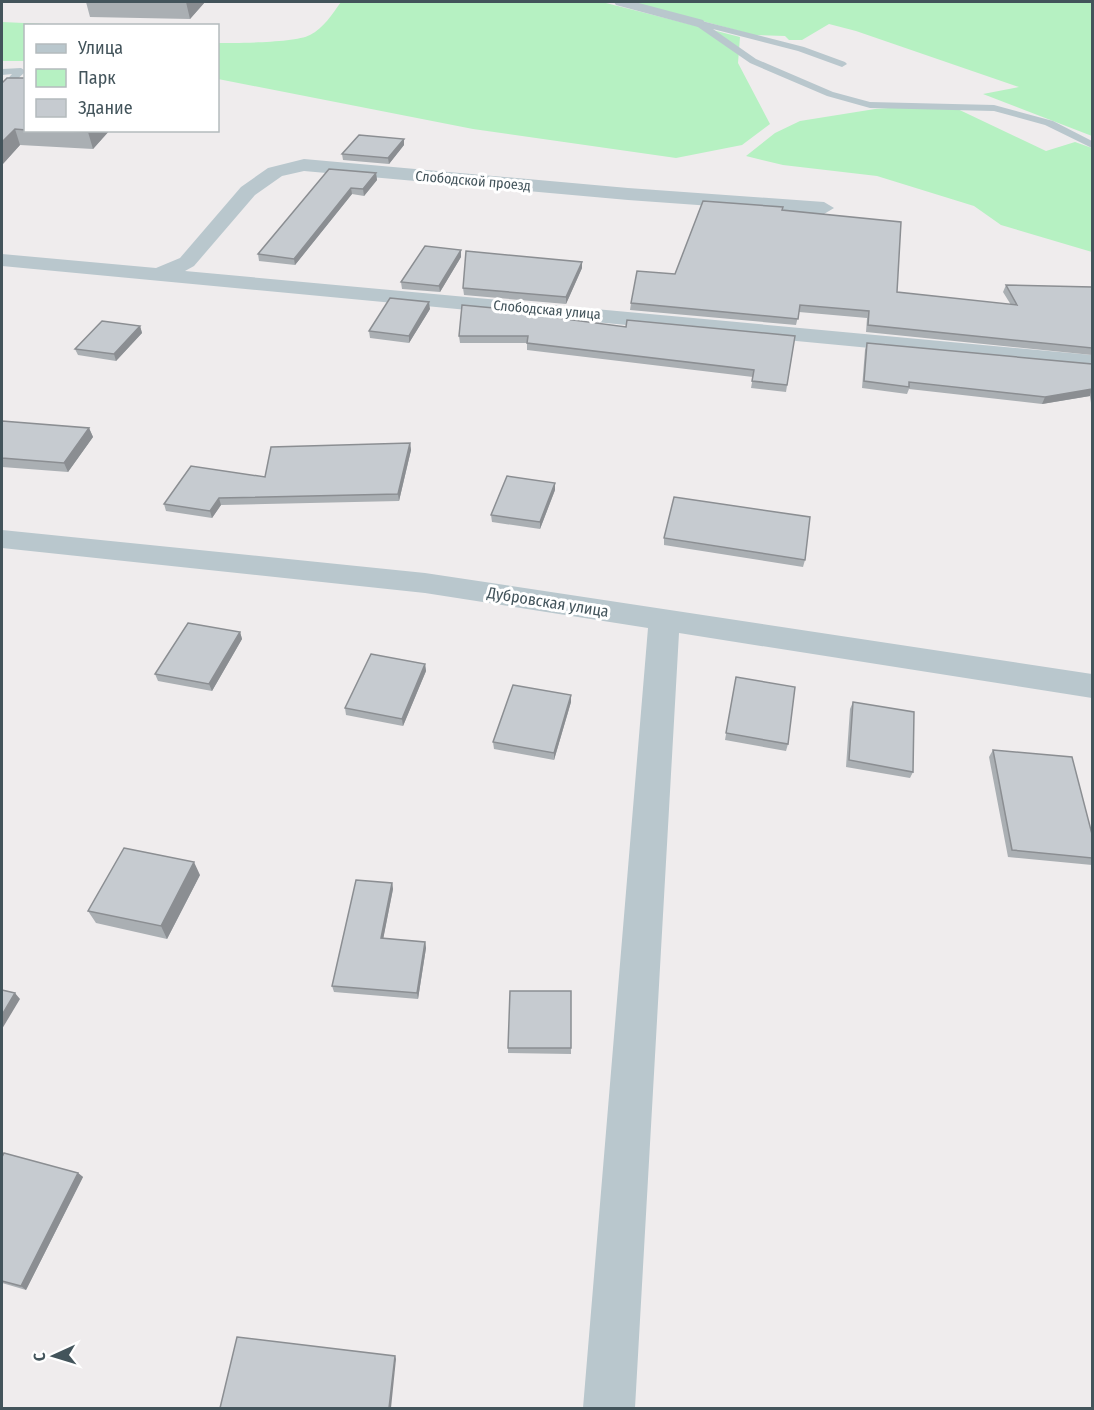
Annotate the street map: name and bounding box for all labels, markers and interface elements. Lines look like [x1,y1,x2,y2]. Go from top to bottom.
legend [24,24,219,132]
text: Улица [77,37,123,59]
text: Парк [78,67,116,89]
text: Здание [78,97,133,119]
street label: Слободской проезд [415,167,531,195]
street label: Слободская улица [493,297,602,323]
street label: Дубровская улица [485,583,610,621]
north arrow [24,1326,84,1386]
text: С [30,1352,49,1362]

